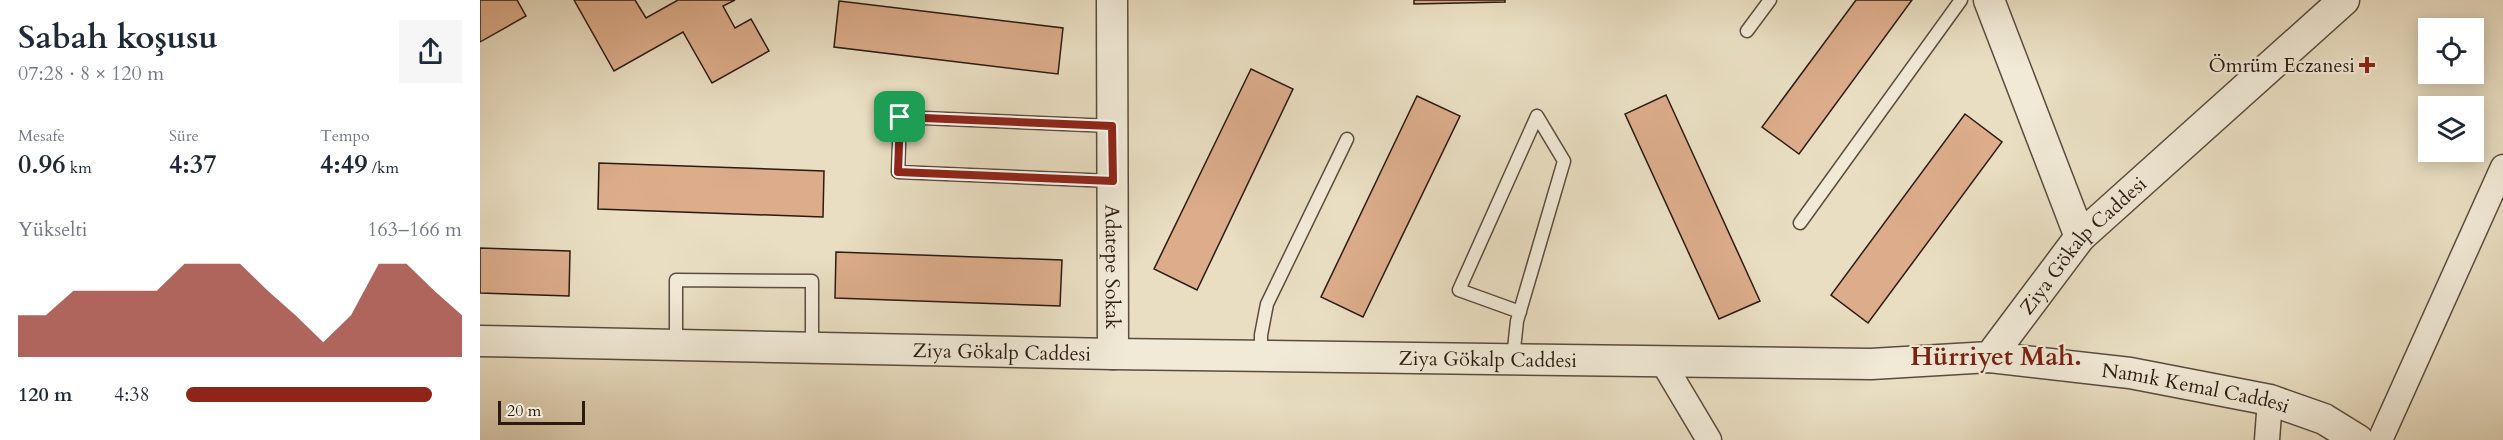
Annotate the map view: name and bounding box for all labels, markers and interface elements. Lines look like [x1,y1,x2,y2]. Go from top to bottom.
text: Sabah koşusu [18,15,218,60]
map controls [2418,18,2484,162]
button: locate [2418,18,2484,84]
button: share [399,20,462,83]
place label: Ömrüm Eczanesi [2208,52,2355,79]
marker: Ömrüm Eczanesi [2360,58,2374,72]
text: 07:28 · 8 × 120 m [18,60,164,87]
pin [874,91,925,142]
button: layers [2418,96,2484,162]
icon: arrive [883,100,916,133]
text: Mesafe [18,125,65,147]
text: Süre [169,125,199,147]
text: Tempo [320,125,370,147]
text: 0.96 [18,147,66,182]
text: 4:37 [169,147,217,182]
text: 4:49 [320,147,368,182]
text: km [66,157,92,179]
text: /km [368,157,399,179]
street label: Ziya Gökalp Caddesi [2013,170,2152,320]
street label: Adatepe Sokak [1099,204,1126,330]
text: Yükselti [18,216,87,243]
text: 163–166 m [367,216,462,243]
street label: Ziya Gökalp Caddesi [912,336,1092,367]
district label: Hürriyet Mah. [1910,339,2082,374]
street label: Ziya Gökalp Caddesi [1398,344,1578,374]
street label: Namık Kemal Caddesi [2100,356,2294,420]
text: 120 m [18,381,73,408]
text: 4:38 [114,381,150,408]
scale bar [498,398,585,426]
text: 20 m [507,400,541,422]

